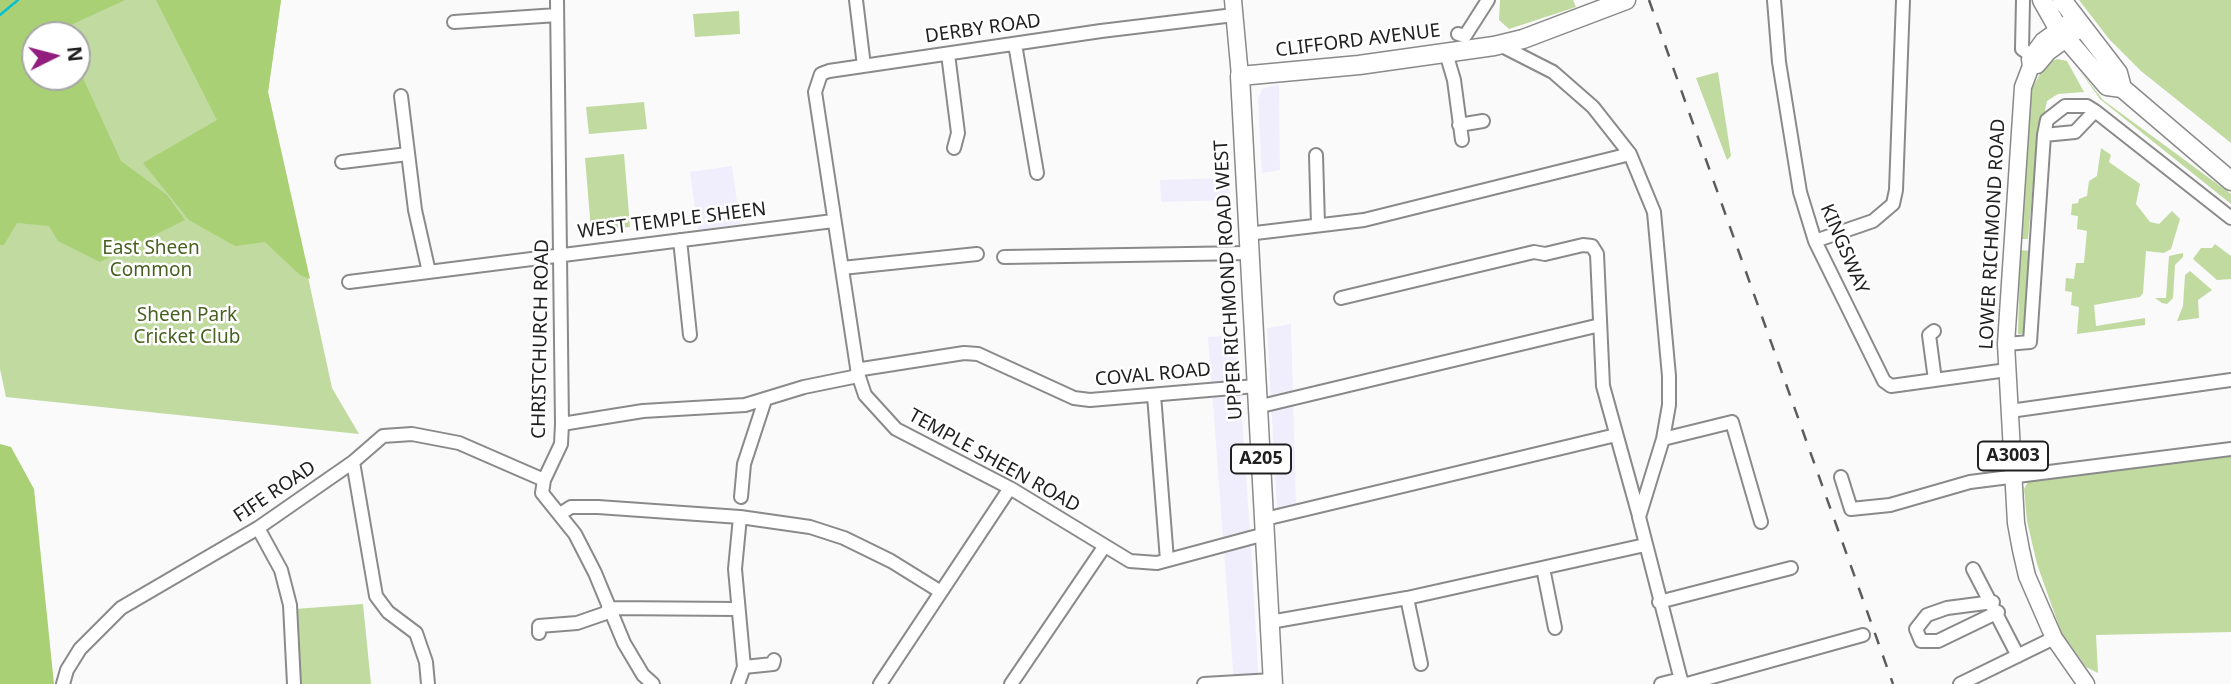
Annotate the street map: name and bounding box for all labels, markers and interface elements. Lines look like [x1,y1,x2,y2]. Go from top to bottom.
street label: DERBY ROAD [924,10,1042,48]
street label: CLIFFORD AVENUE [1274,20,1442,62]
north arrow [21,21,91,91]
text: N [61,45,89,63]
street label: LOWER RICHMOND ROAD [1976,118,2010,350]
street label: UPPER RICHMOND ROAD WEST [1210,139,1248,421]
street label: WEST TEMPLE SHEEN [577,198,767,244]
street label: KINGSWAY [1815,201,1873,297]
park label: East Sheen Common [102,238,200,282]
street label: CHRISTCHURCH ROAD [528,239,554,439]
park label: Sheen Park Cricket Club [134,305,240,349]
street label: COVAL ROAD [1094,359,1212,391]
street label: TEMPLE SHEEN ROAD [904,404,1084,518]
road number: A3003 [1978,442,2048,470]
road number: A205 [1231,444,1291,474]
street label: FIFE ROAD [230,456,320,528]

